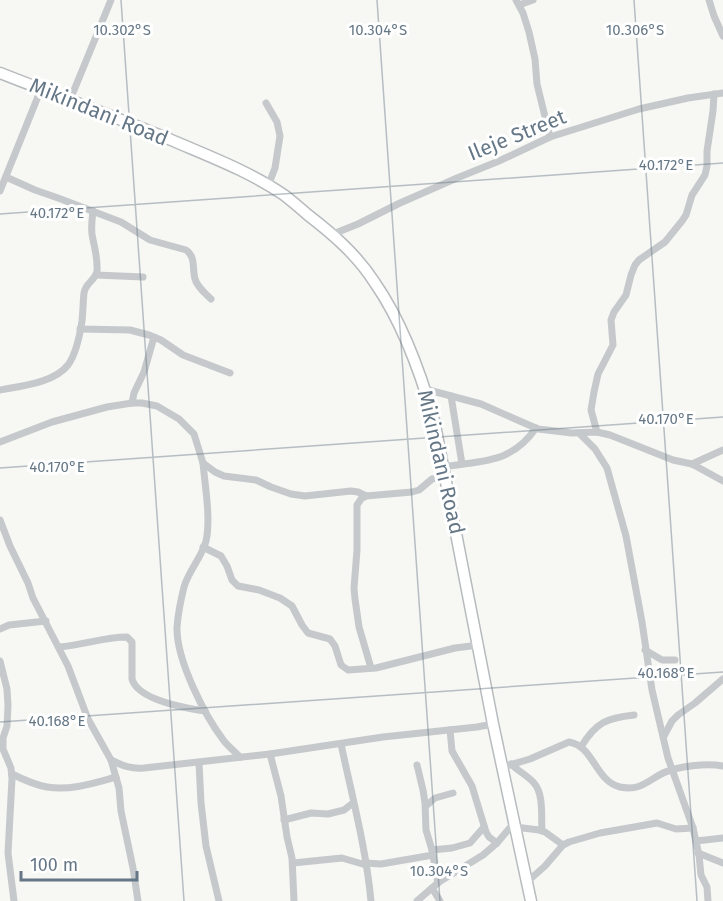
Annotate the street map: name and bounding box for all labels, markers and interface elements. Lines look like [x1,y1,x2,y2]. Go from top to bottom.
text: 10.302°S [93,21,151,39]
text: 10.304°S [349,21,407,39]
text: 10.306°S [606,21,664,39]
street label: Mikindani Road [26,72,172,152]
street label: Ileje Street [464,103,570,166]
text: 40.172°E [639,156,693,174]
text: 40.172°E [30,204,84,222]
street label: Mikindani Road [412,387,470,537]
text: 40.170°E [638,410,694,428]
text: 40.170°E [29,458,85,476]
text: 40.168°E [637,664,695,682]
text: 40.168°E [28,712,86,730]
scale bar [21,844,136,882]
text: 100 m [30,854,78,876]
text: 10.304°S [410,862,468,880]

